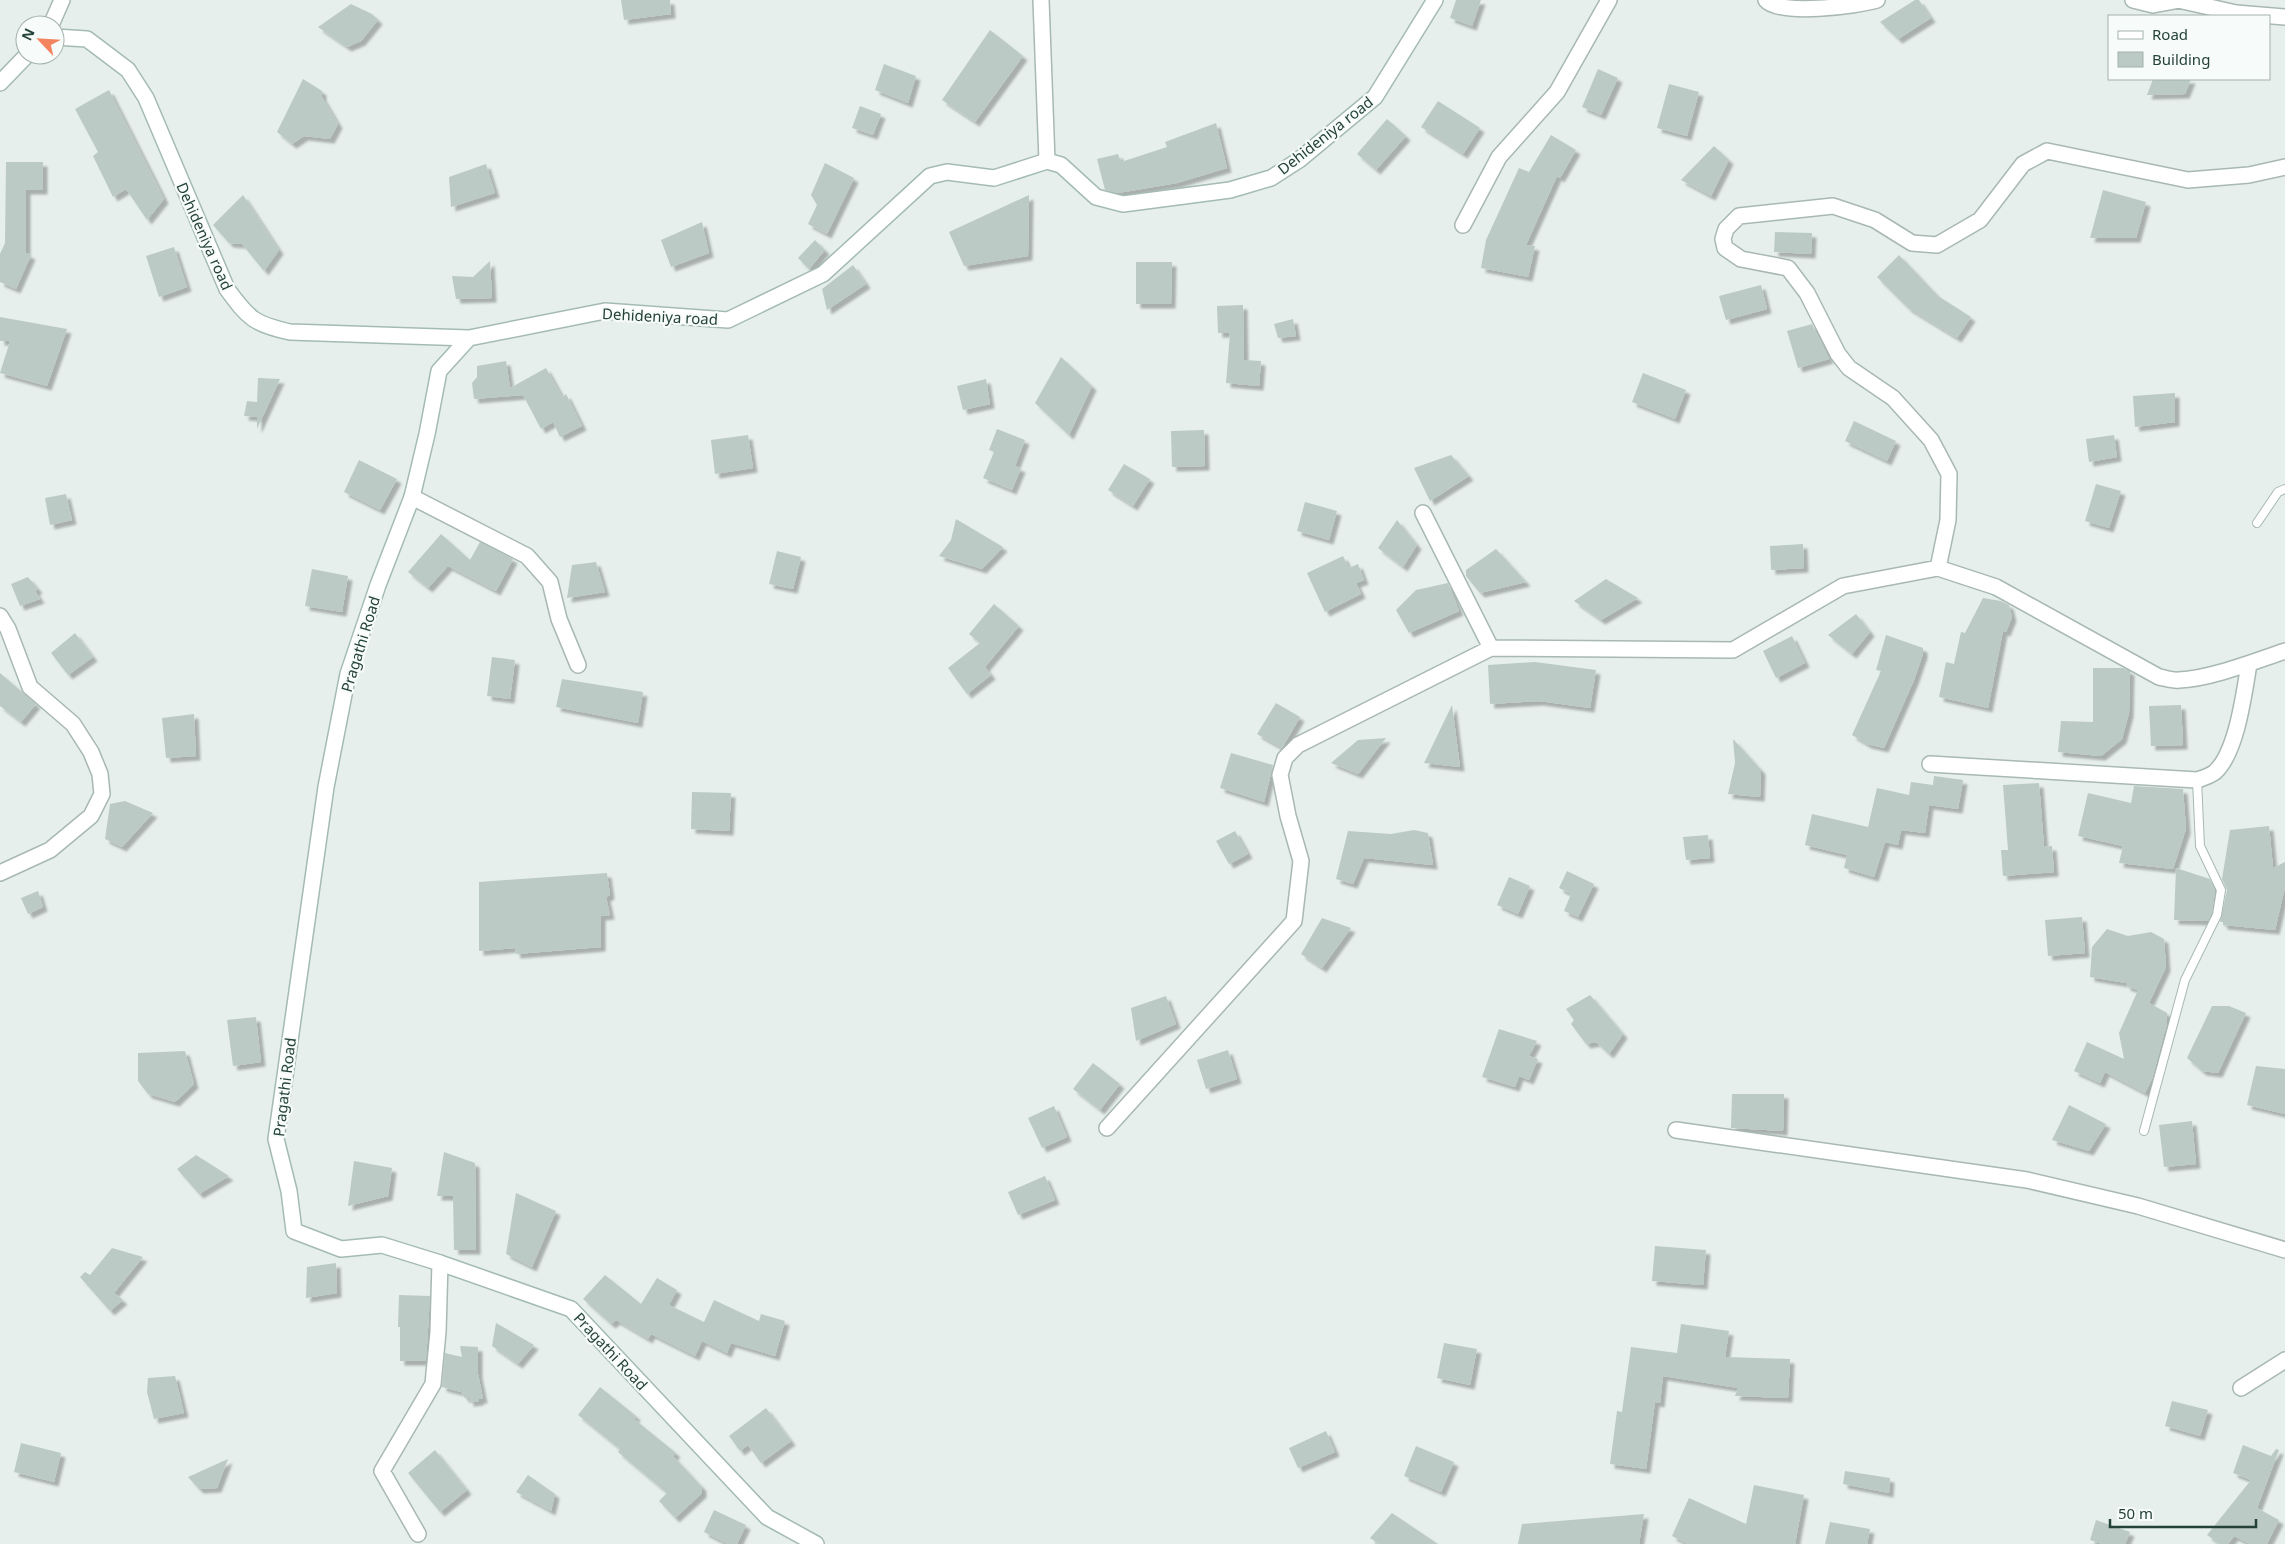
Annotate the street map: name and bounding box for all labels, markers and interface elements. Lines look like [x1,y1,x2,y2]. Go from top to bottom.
north arrow [15,15,65,65]
legend [2108,15,2270,80]
text: Road [2152,24,2188,44]
text: N [17,25,39,43]
text: Building [2152,49,2210,69]
street label: Dehideniya road [1273,91,1377,179]
street label: Dehideniya road [172,179,238,293]
street label: Dehideniya road [602,303,718,329]
street label: Pragathi Road [336,593,384,695]
street label: Pragathi Road [268,1036,300,1138]
street label: Pragathi Road [570,1308,652,1394]
scale bar [2110,1496,2256,1528]
text: 50 m [2118,1503,2153,1523]

